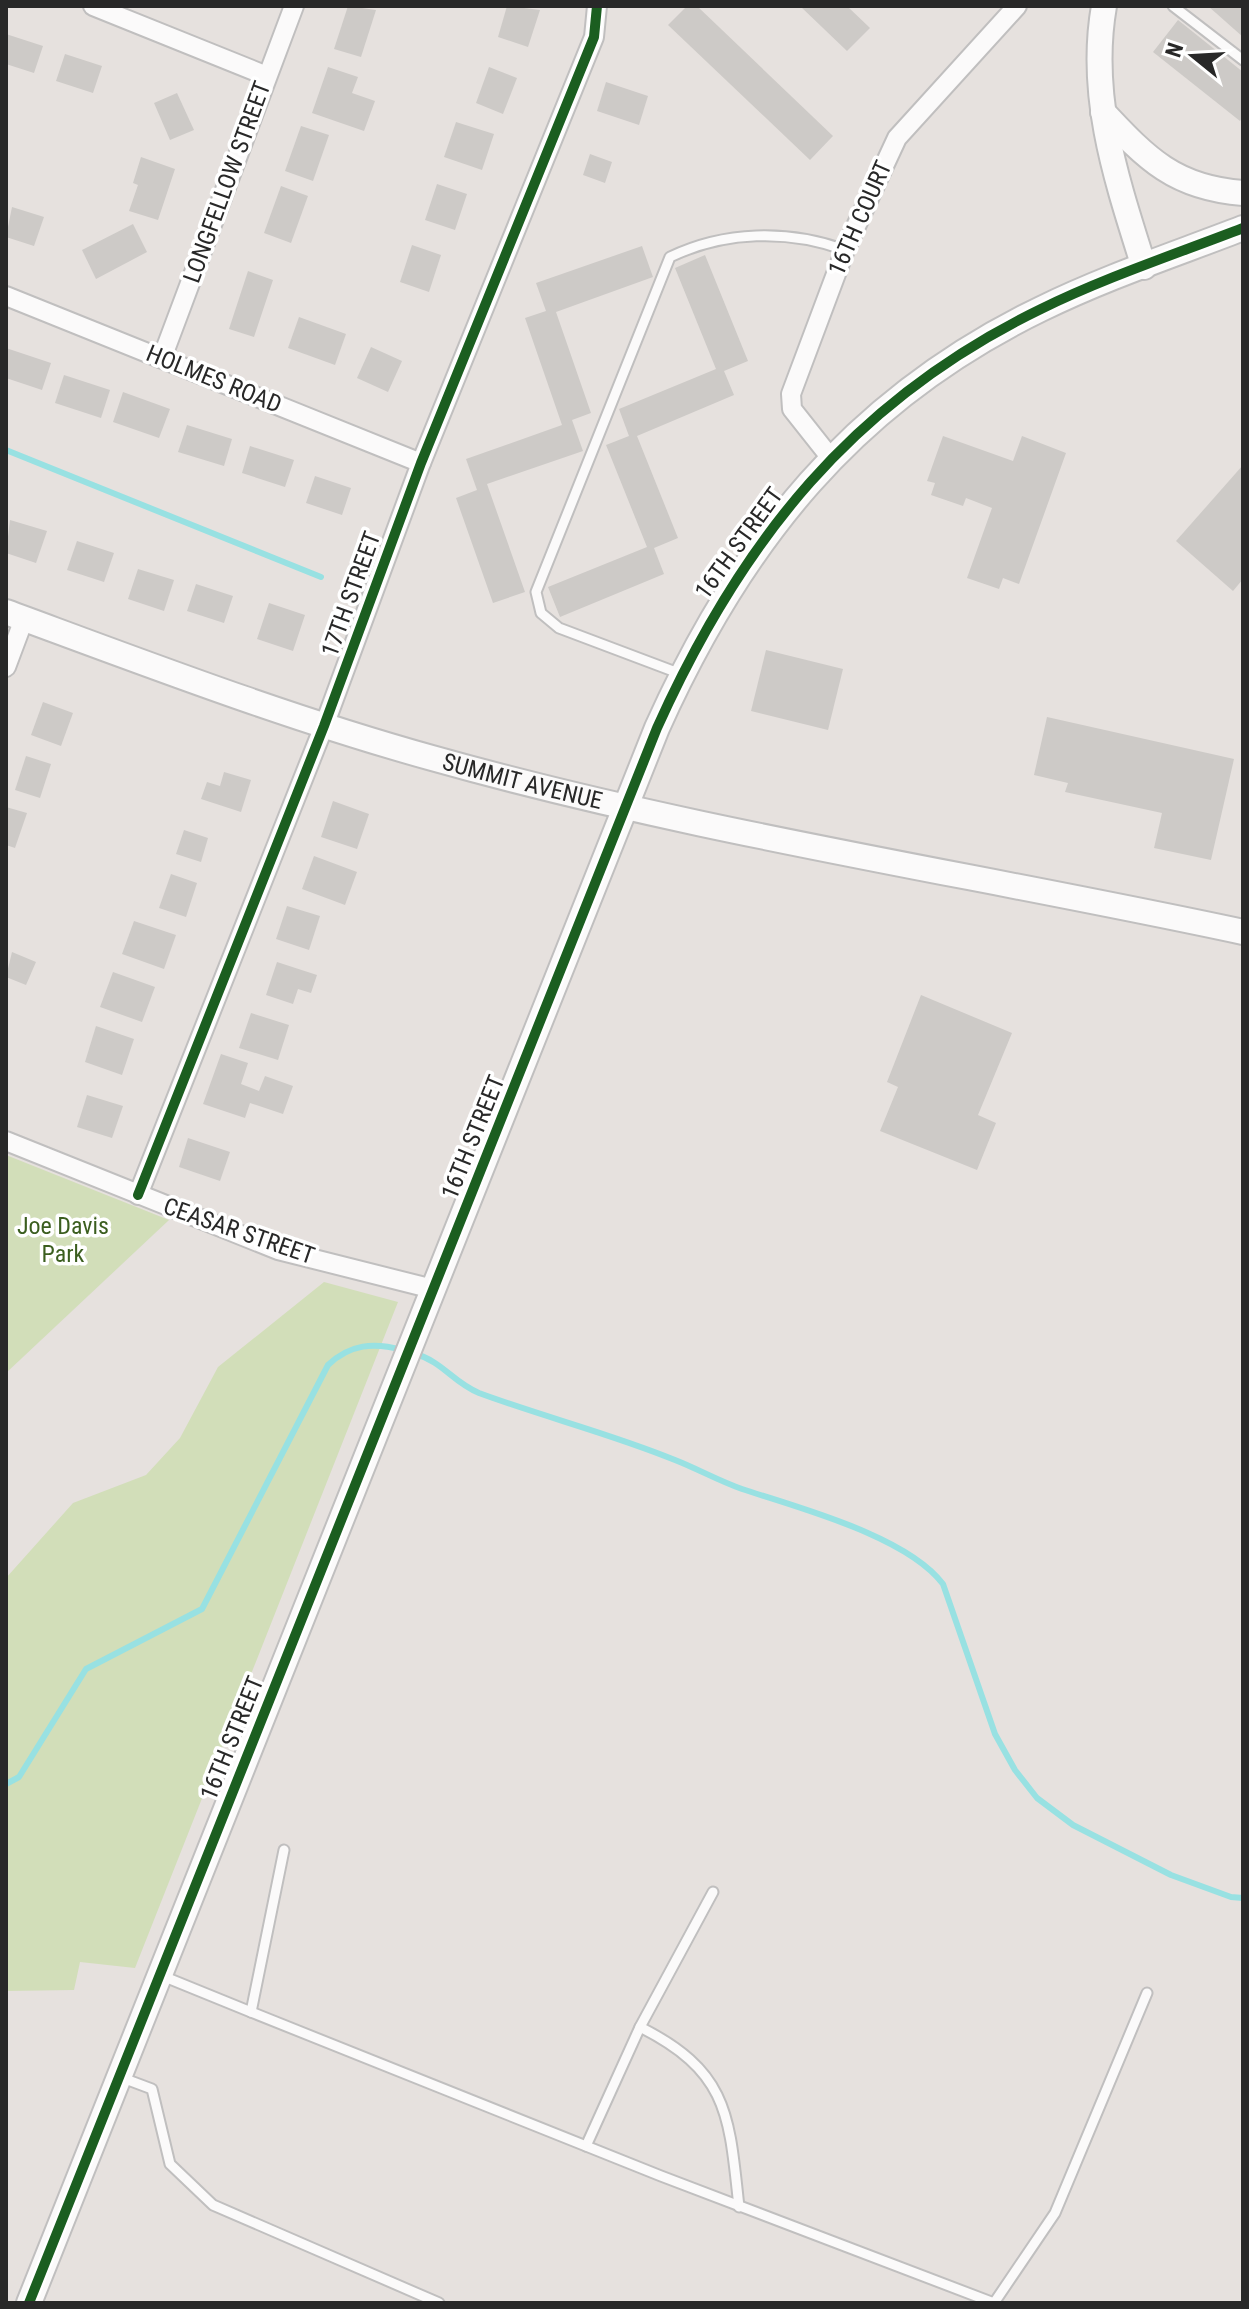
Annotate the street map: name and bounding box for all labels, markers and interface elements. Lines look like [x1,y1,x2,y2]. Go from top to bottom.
north arrow [1153,16,1233,96]
text: N [1160,40,1188,60]
street label: LONGFELLOW STREET [178,78,276,286]
street label: 16TH COURT [822,156,898,280]
street label: HOLMES ROAD [142,339,286,419]
street label: 16TH STREET [689,482,789,604]
street label: 17TH STREET [315,528,387,660]
street label: SUMMIT AVENUE [439,748,605,815]
street label: 16TH STREET [436,1071,510,1203]
street label: CEASAR STREET [160,1192,318,1270]
park label: Joe Davis Park [17,1212,109,1268]
street label: 16TH STREET [195,1672,269,1804]

